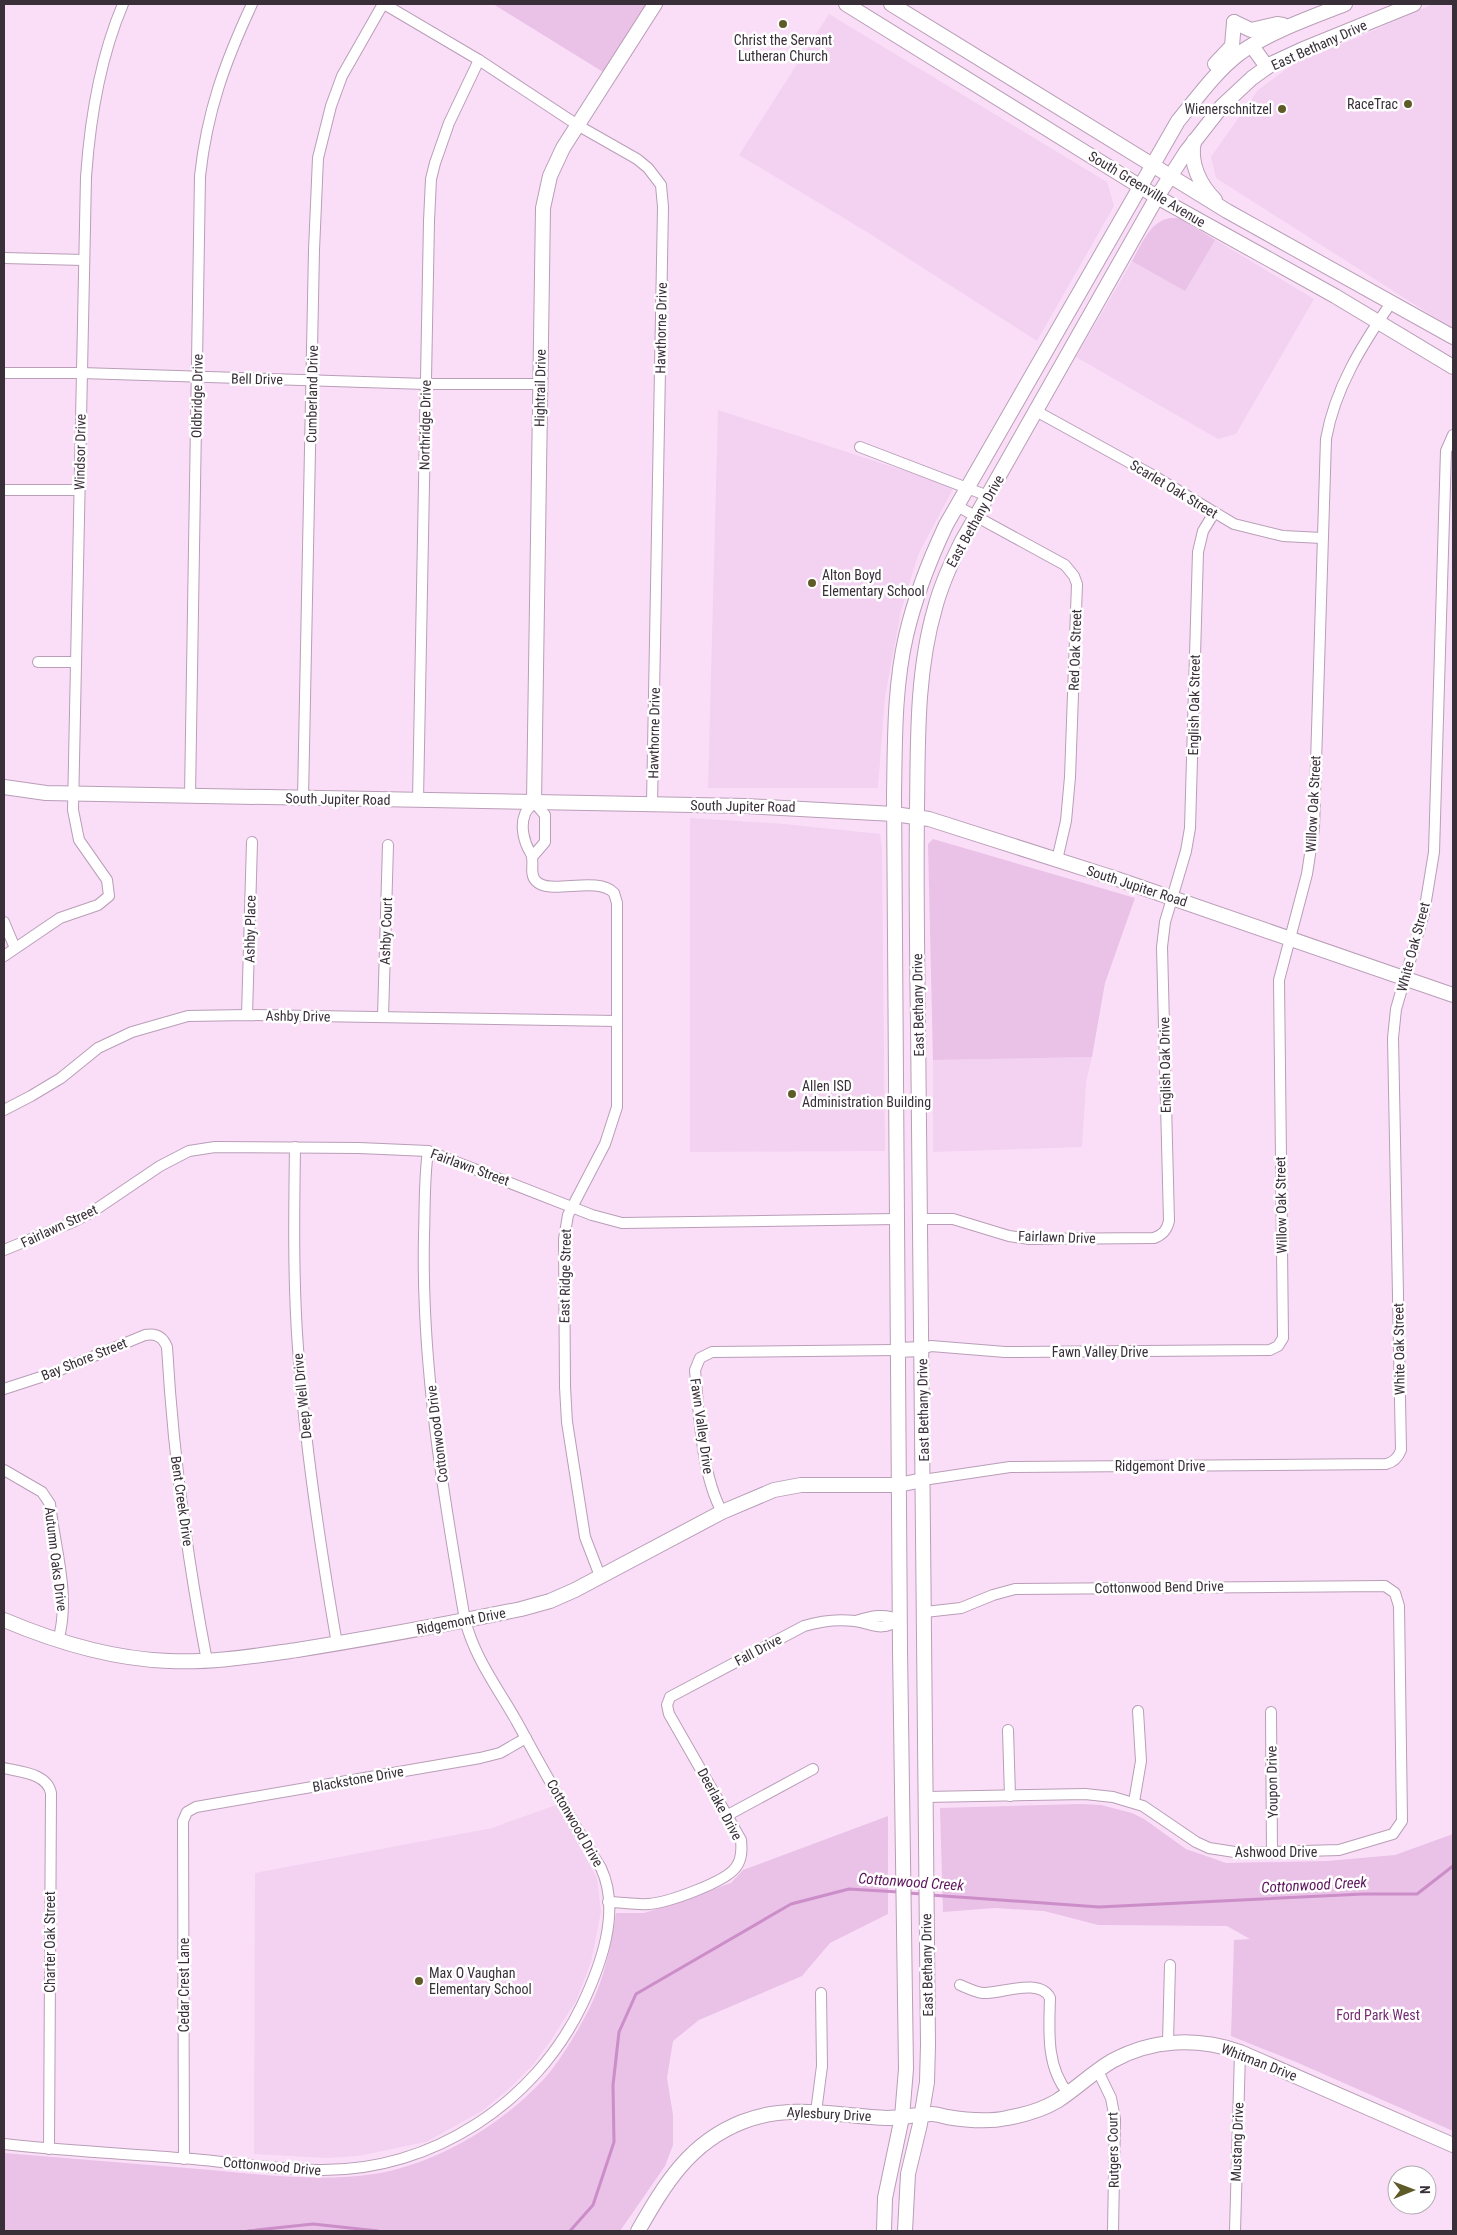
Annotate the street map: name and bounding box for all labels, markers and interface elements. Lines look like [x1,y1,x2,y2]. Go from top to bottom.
street label: East Bethany Drive [1269,17,1370,73]
marker: Christ the Servant Lutheran Church [777,18,789,30]
place label: Christ the Servant Lutheran Church [734,32,832,64]
place label: RaceTrac [1347,96,1398,112]
marker: RaceTrac [1402,98,1414,110]
place label: Wienerschnitzel [1184,101,1272,117]
marker: Wienerschnitzel [1276,103,1288,115]
street label: South Greenville Avenue [1086,148,1209,230]
street label: Hawthorne Drive [652,282,670,374]
street label: Cumberland Drive [303,345,321,443]
street label: Hightrail Drive [531,348,549,427]
street label: Oldbridge Drive [188,353,206,438]
street label: Bell Drive [231,371,283,387]
street label: Northridge Drive [416,379,434,470]
street label: Windsor Drive [71,413,89,490]
street label: Scarlet Oak Street [1127,457,1221,521]
street label: East Bethany Drive [943,472,1007,570]
place label: Alton Boyd Elementary School [822,567,925,599]
marker: Alton Boyd Elementary School [806,577,818,589]
street label: Red Oak Street [1066,609,1084,691]
street label: English Oak Street [1185,654,1203,756]
street label: Hawthorne Drive [645,687,663,779]
street label: Willow Oak Street [1302,755,1324,853]
street label: South Jupiter Road [285,790,391,808]
street label: South Jupiter Road [690,797,796,815]
street label: South Jupiter Road [1085,862,1189,910]
street label: Ashby Place [241,895,259,963]
street label: Ashby Court [377,897,395,965]
street label: White Oak Street [1393,900,1433,994]
street label: East Bethany Drive [909,953,927,1057]
street label: Ashby Drive [265,1007,331,1025]
street label: English Oak Drive [1156,1016,1174,1113]
place label: Allen ISD Administration Building [802,1078,931,1110]
marker: Allen ISD Administration Building [786,1088,798,1100]
street label: Fairlawn Street [428,1145,512,1189]
street label: Willow Oak Street [1272,1156,1290,1254]
street label: Fairlawn Street [18,1201,100,1251]
street label: Fairlawn Drive [1018,1228,1097,1246]
street label: East Ridge Street [556,1229,574,1323]
street label: White Oak Street [1390,1303,1408,1395]
street label: Bay Shore Street [39,1335,129,1383]
street label: Fawn Valley Drive [1052,1344,1149,1360]
street label: Deep Well Drive [290,1352,314,1440]
street label: East Bethany Drive [914,1358,932,1462]
street label: Fawn Valley Drive [687,1377,717,1475]
street label: Cottonwood Drive [423,1384,451,1484]
street label: Bent Creek Drive [168,1455,196,1548]
street label: Ridgemont Drive [1115,1458,1206,1474]
street label: Autumn Oaks Drive [42,1506,70,1613]
street label: Cottonwood Bend Drive [1094,1578,1224,1596]
street label: Ridgemont Drive [415,1604,507,1638]
street label: Fall Drive [732,1631,785,1669]
street label: Youpon Drive [1263,1745,1281,1818]
street label: Blackstone Drive [311,1763,405,1795]
street label: Deerlake Drive [694,1765,746,1843]
street label: Cottonwood Drive [544,1776,607,1870]
street label: Ashwood Drive [1235,1844,1318,1860]
water label: Cottonwood Creek [858,1869,965,1895]
water label: Cottonwood Creek [1261,1873,1368,1897]
street label: Charter Oak Street [42,1891,58,1993]
street label: East Bethany Drive [918,1913,936,2017]
street label: Cedar Crest Lane [176,1937,192,2032]
place label: Max O Vaughan Elementary School [429,1965,532,1997]
marker: Max O Vaughan Elementary School [413,1975,425,1987]
park label: Ford Park West [1336,2007,1420,2023]
street label: Whitman Drive [1219,2040,1300,2084]
street label: Mustang Drive [1228,2102,1246,2182]
street label: Aylesbury Drive [786,2104,872,2124]
street label: Rutgers Court [1104,2112,1122,2188]
street label: Cottonwood Drive [222,2154,322,2178]
north arrow [1387,2165,1437,2215]
text: N [1417,2185,1433,2194]

